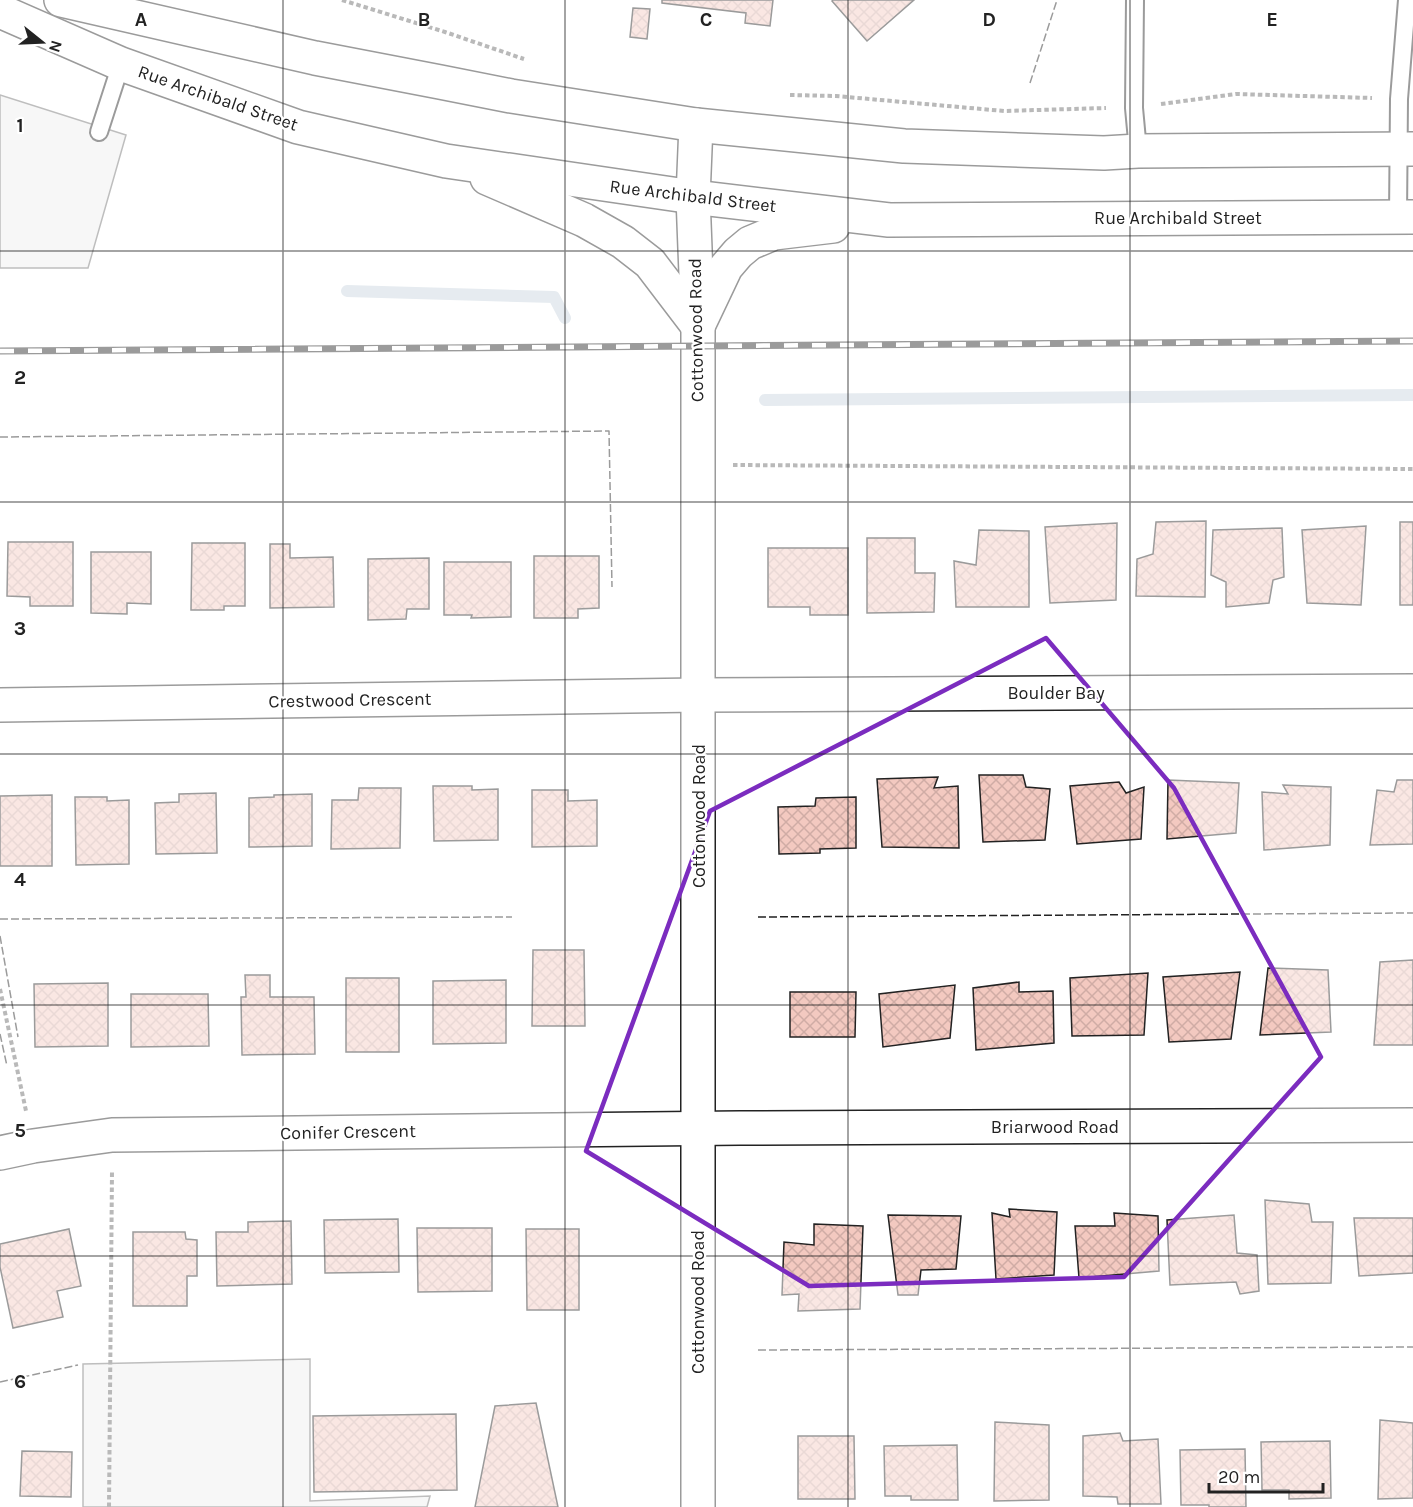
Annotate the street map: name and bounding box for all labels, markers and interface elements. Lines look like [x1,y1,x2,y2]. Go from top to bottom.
text: A [135,8,148,31]
text: B [418,8,430,31]
text: C [700,8,712,31]
text: D [982,8,996,31]
text: E [1266,8,1278,31]
north arrow [12,12,72,72]
text: N [45,38,67,55]
street label: Rue Archibald Street [135,60,301,136]
text: 1 [16,114,24,137]
street label: Rue Archibald Street [608,175,778,217]
street label: Rue Archibald Street [1094,207,1262,229]
street label: Cottonwood Road [684,258,708,402]
text: 2 [14,366,26,389]
text: 3 [14,617,26,640]
street label: Boulder Bay [1007,682,1105,704]
street label: Crestwood Crescent [268,688,432,712]
street label: Cottonwood Road [688,744,710,888]
text: 4 [14,868,26,891]
street label: Briarwood Road [991,1116,1119,1138]
text: 5 [14,1119,26,1142]
street label: Conifer Crescent [280,1120,416,1144]
street label: Cottonwood Road [687,1230,709,1374]
text: 6 [14,1370,26,1393]
scale bar [1209,1456,1323,1494]
text: 20 m [1218,1466,1260,1488]

